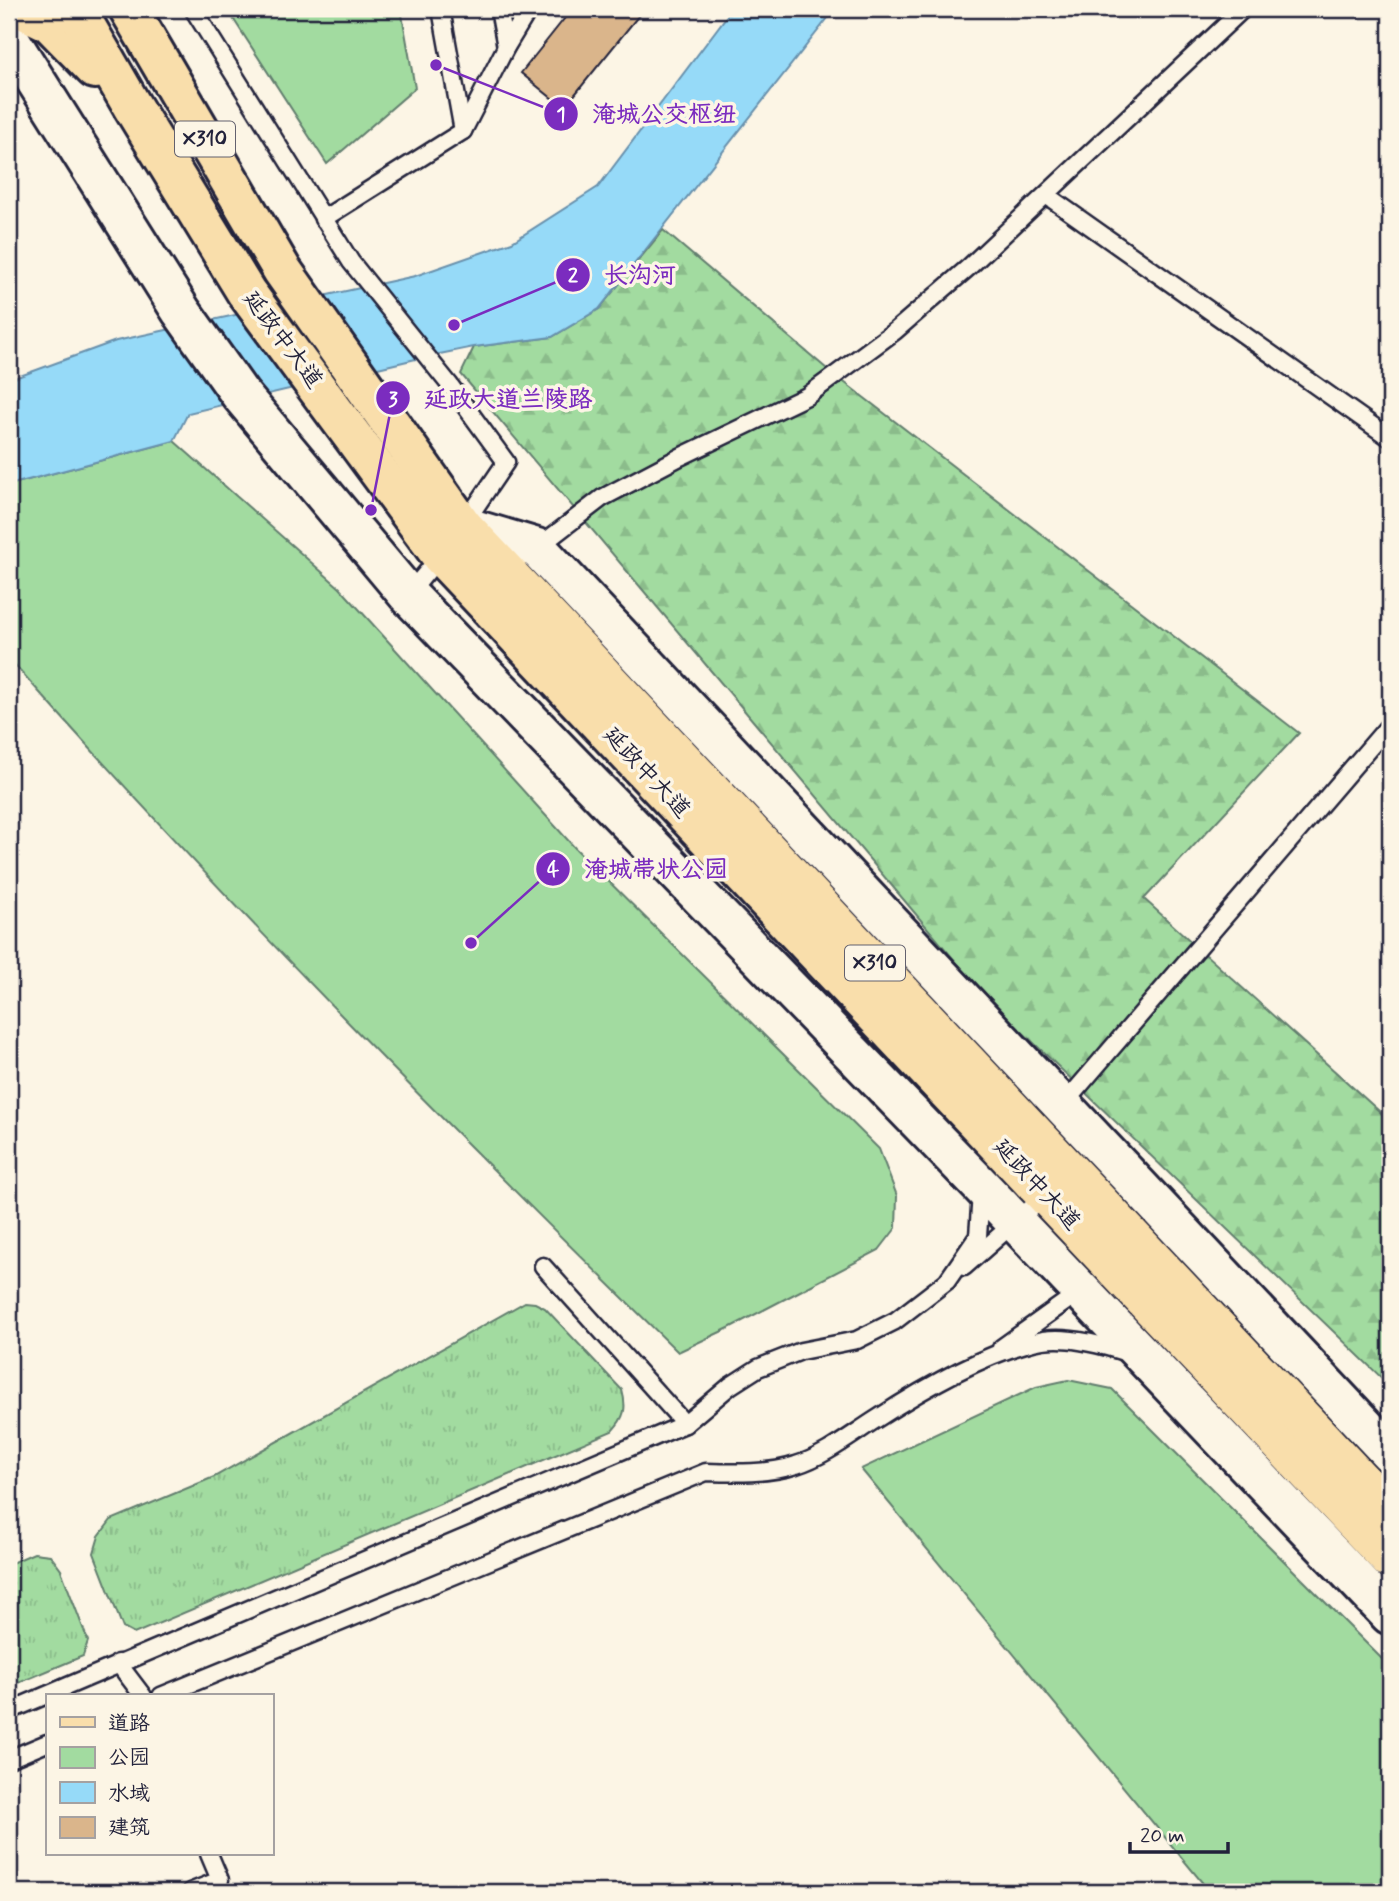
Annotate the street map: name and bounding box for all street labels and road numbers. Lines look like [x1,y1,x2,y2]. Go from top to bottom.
road number: X310 [175,122,235,156]
street label: 延政中大道 [235,285,329,395]
street label: 延政中大道 [596,721,696,825]
road number: X310 [845,946,905,981]
street label: 延政中大道 [986,1133,1086,1237]

